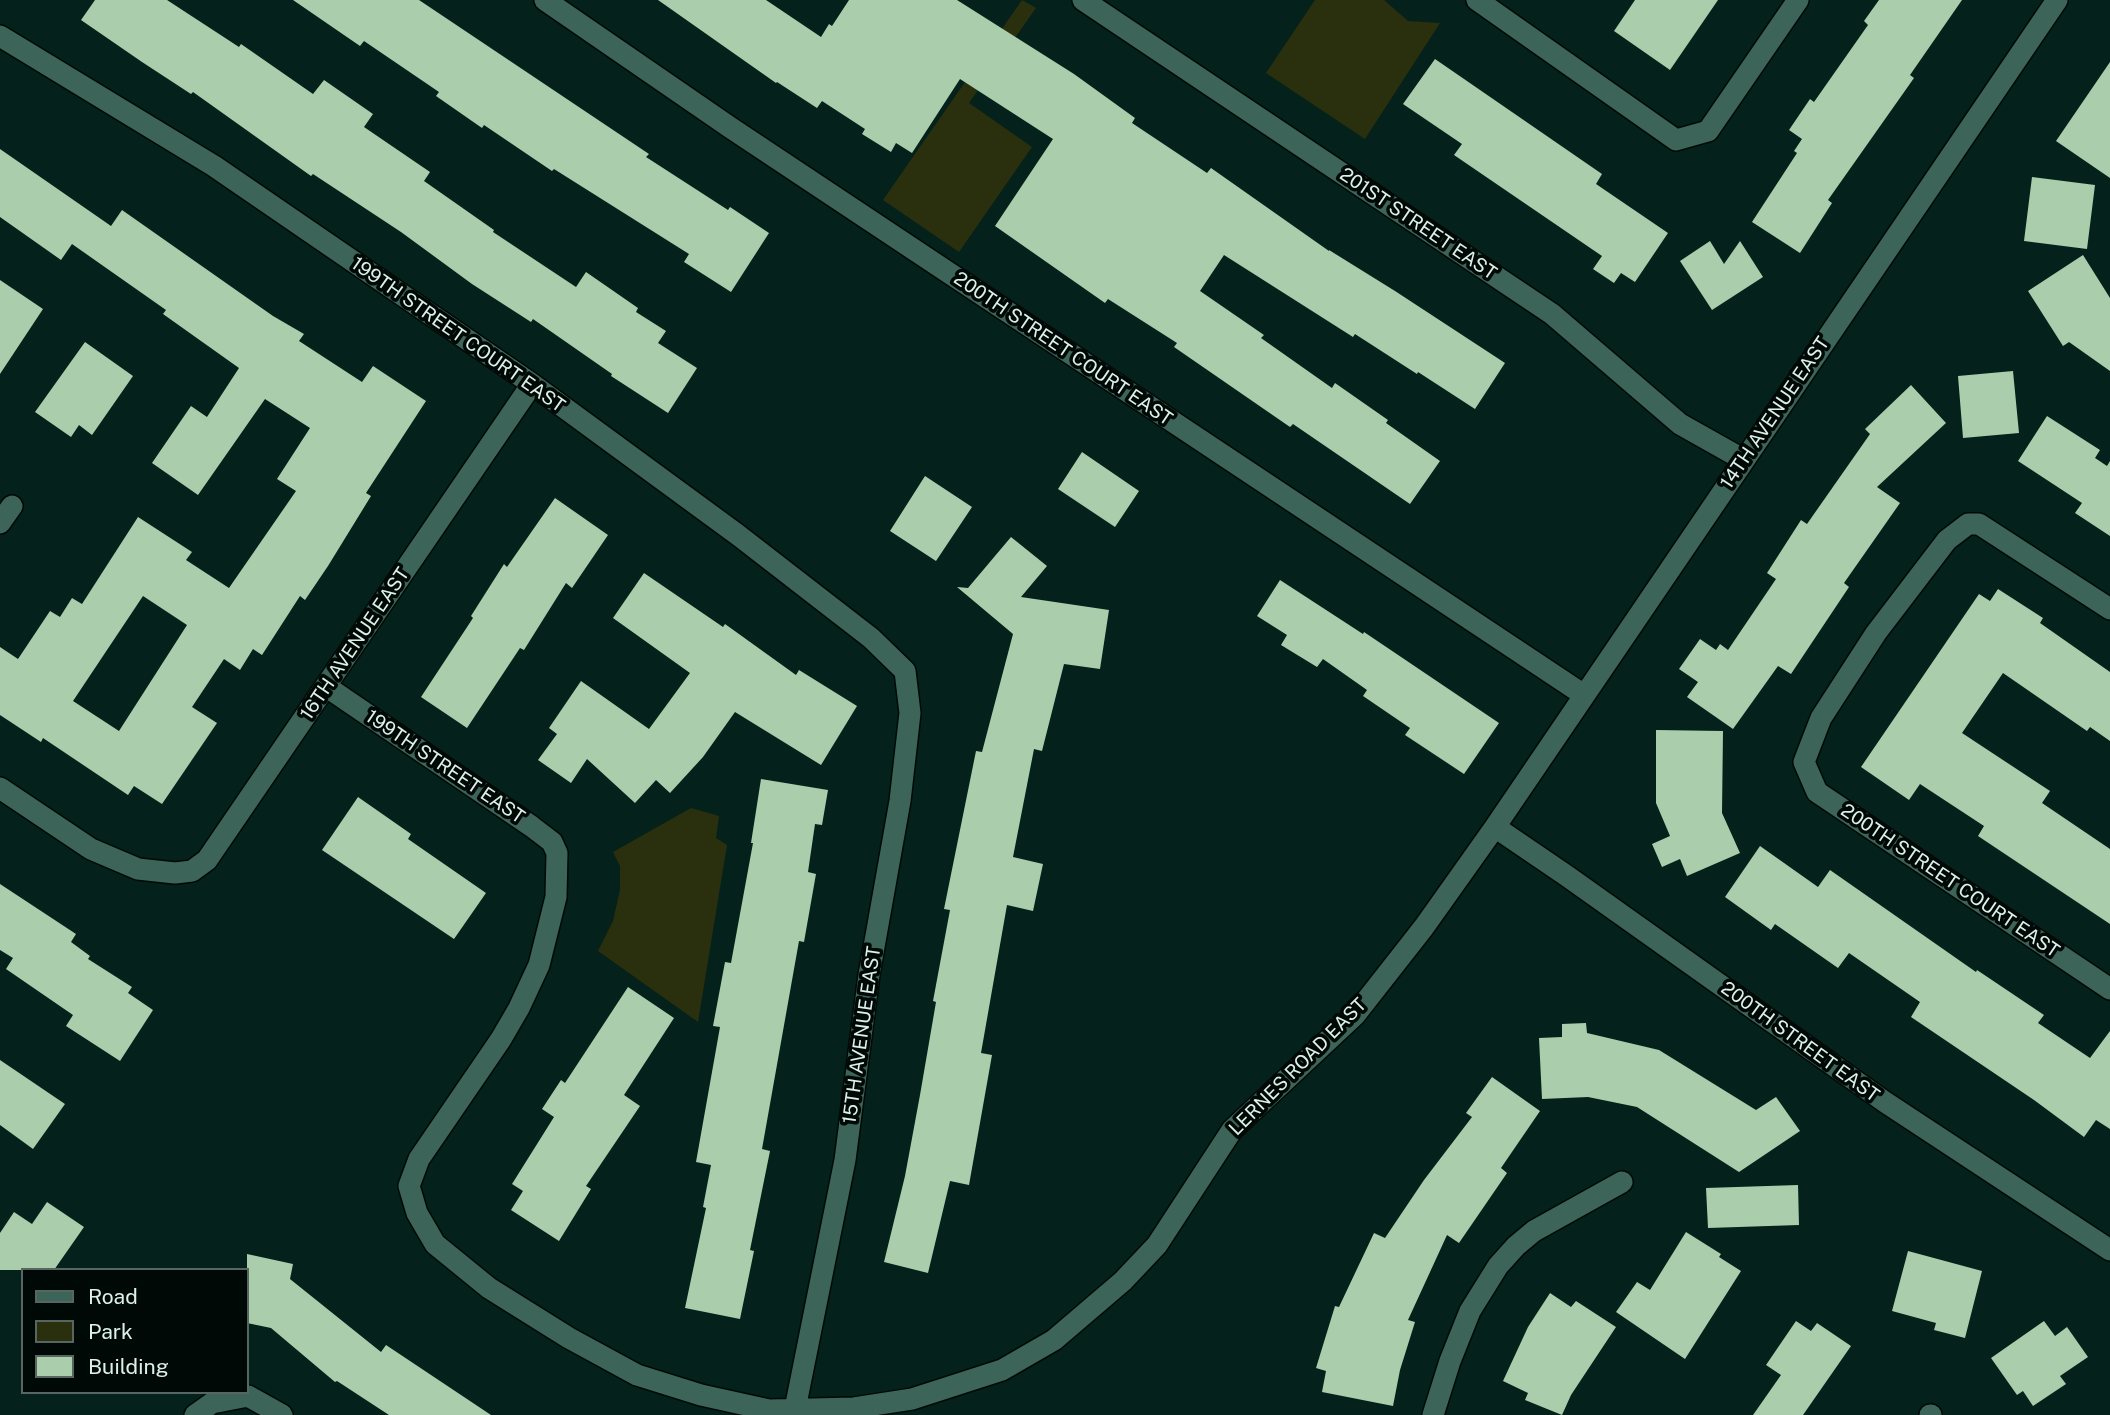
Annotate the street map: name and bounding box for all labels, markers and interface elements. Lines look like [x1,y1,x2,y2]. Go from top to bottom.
street label: 201ST STREET EAST [1335,163,1501,285]
street label: 199TH STREET COURT EAST [347,252,569,418]
street label: 200TH STREET COURT EAST [949,267,1177,431]
street label: 14TH AVENUE EAST [1716,333,1834,493]
street label: 16TH AVENUE EAST [296,564,414,724]
street label: 199TH STREET EAST [361,705,529,829]
street label: 200TH STREET COURT EAST [1836,799,2064,963]
street label: 15TH AVENUE EAST [838,945,886,1125]
street label: 200TH STREET EAST [1716,977,1884,1107]
street label: LERNES ROAD EAST [1225,994,1371,1140]
legend [21,1268,248,1394]
text: Road [88,1284,138,1309]
text: Park [88,1319,133,1344]
text: Building [88,1354,169,1379]

